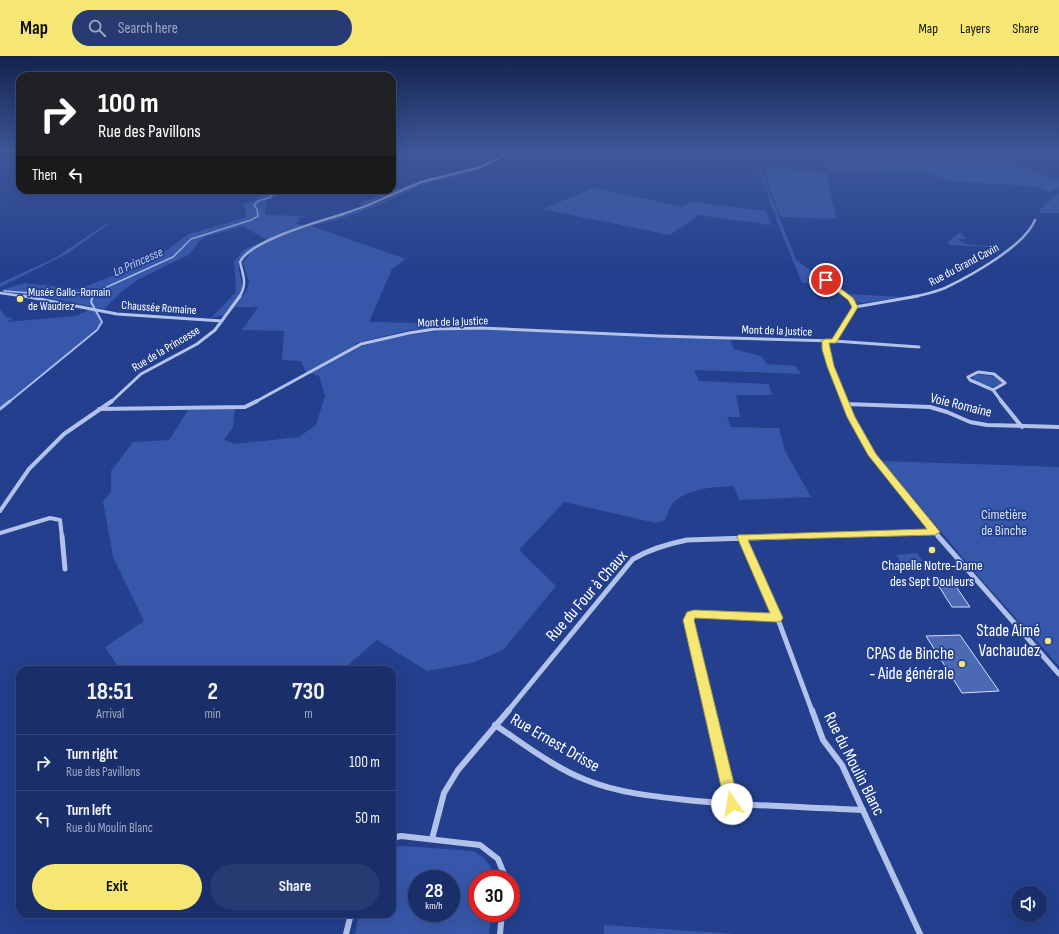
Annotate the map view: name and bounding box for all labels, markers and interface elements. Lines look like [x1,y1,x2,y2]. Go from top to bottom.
search box [72,10,352,46]
text: Map [20,17,48,40]
icon: search [86,17,108,39]
text: Search here [118,19,178,38]
text: Map [918,20,938,37]
text: Layers [960,20,990,37]
text: Share [1012,20,1039,37]
text: 100 m [98,87,159,120]
icon: right [32,88,84,140]
text: Rue des Pavillons [98,121,201,142]
icon: left [65,164,87,186]
text: Then [32,166,57,185]
street label: Rue du Grand Cavin [926,240,1002,290]
water label: La Princesse [111,244,165,280]
pin [809,263,843,297]
icon: arrive [815,269,837,291]
place label: Musée Gallo-Romain de Waudrez [28,285,111,314]
marker: Musée Gallo-Romain de Waudrez [15,294,25,304]
street label: Chaussée Romaine [121,298,197,318]
street label: Mont de la Justice [417,313,489,331]
street label: Mont de la Justice [741,322,813,340]
street label: Rue de la Princesse [129,323,203,375]
street label: Voie Romaine [928,389,994,421]
park label: Cimetière de Binche [981,506,1027,539]
marker: Chapelle Notre-Dame des Sept Douleurs [927,545,937,555]
street label: Rue du Four à Chaux [542,546,632,646]
place label: Chapelle Notre-Dame des Sept Douleurs [881,557,983,590]
place label: Stade Aimé Vachaudez [976,621,1040,661]
marker: Stade Aimé Vachaudez [1043,636,1053,646]
place label: CPAS de Binche - Aide générale [866,644,954,684]
marker: CPAS de Binche - Aide générale [957,659,967,669]
text: 18:51 [87,677,133,706]
text: 2 [207,677,218,706]
text: 730 [292,677,325,706]
text: Arrival [96,706,124,722]
text: min [205,706,221,722]
text: m [304,706,313,722]
street label: Rue Ernest Drisse [507,709,603,777]
street label: Rue du Moulin Blanc [819,709,889,819]
text: Turn right [66,745,118,764]
icon: right [32,752,54,774]
text: 100 m [349,753,380,772]
text: Rue des Pavillons [66,764,140,780]
position arrow [711,783,753,825]
text: Turn left [66,801,111,820]
icon: left [32,808,54,830]
text: 50 m [355,809,380,828]
text: Rue du Moulin Blanc [66,820,153,836]
button: Exit [32,864,202,910]
button: Share [210,864,380,910]
speed limit sign: 30 [468,870,520,922]
text: 28 [425,879,443,903]
map controls [1011,886,1047,922]
button: sound [1011,886,1047,922]
text: km/h [425,900,443,912]

